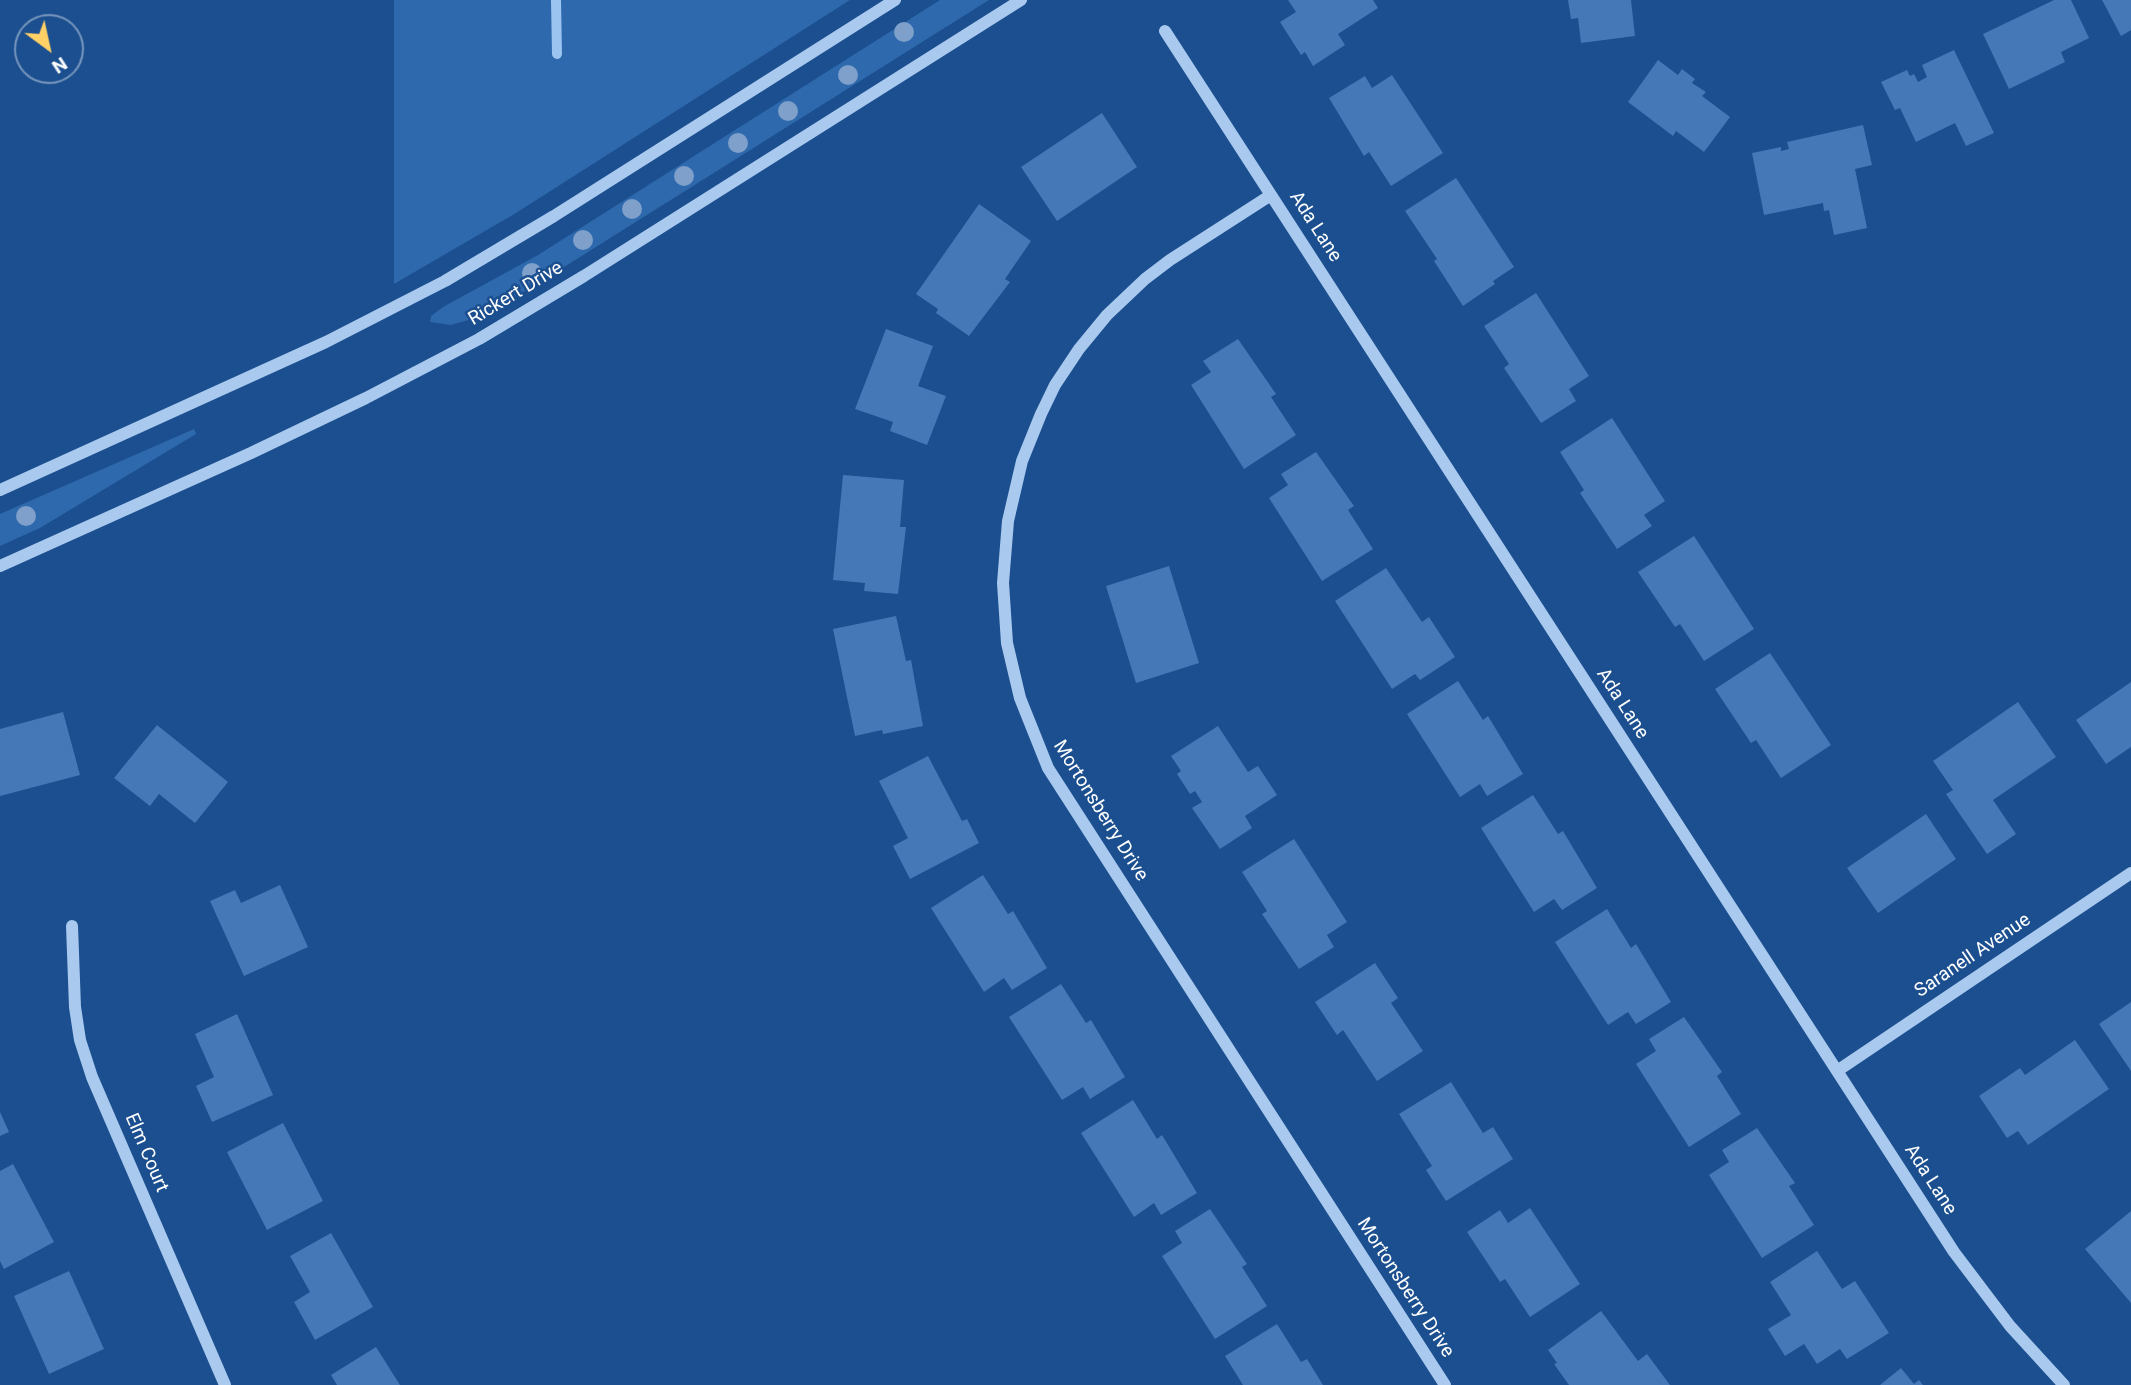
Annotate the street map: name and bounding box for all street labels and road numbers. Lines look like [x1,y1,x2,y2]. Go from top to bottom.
street label: Ada Lane [1284,188,1346,266]
street label: Rickert Drive [465,257,567,331]
street label: Ada Lane [1591,665,1653,743]
street label: Mortonsberry Drive [1047,736,1153,886]
street label: Saranell Avenue [1911,909,2035,1003]
street label: Elm Court [119,1110,173,1196]
street label: Ada Lane [1899,1141,1961,1219]
street label: Mortonsberry Drive [1351,1214,1459,1362]

